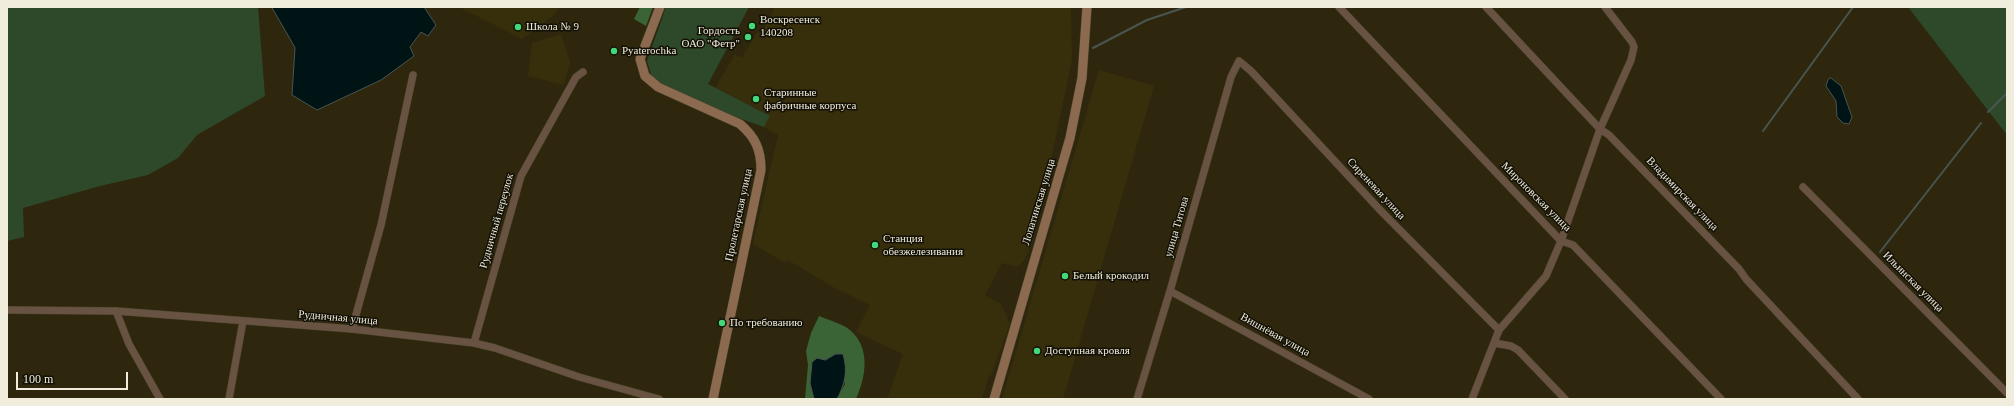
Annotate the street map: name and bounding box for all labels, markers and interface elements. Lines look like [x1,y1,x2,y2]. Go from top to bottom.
place label: Воскресенск 140208 [760,13,820,39]
place label: Школа № 9 [526,20,579,34]
marker: Воскресенск 140208 [747,21,757,31]
marker: Школа № 9 [513,22,523,32]
place label: Гордость ОАО "Фетр" [682,24,740,50]
marker: Гордость ОАО "Фетр" [743,32,753,42]
place label: Pyaterochka [622,44,676,58]
marker: Pyaterochka [609,46,619,56]
place label: Старинные фабричные корпуса [764,86,857,112]
marker: Старинные фабричные корпуса [751,94,761,104]
street label: Владимирская улица [1643,154,1721,234]
street label: Сиреневая улица [1344,156,1408,222]
street label: Лопатинская улица [1020,157,1058,247]
street label: Мироновская улица [1498,159,1574,235]
street label: Пролетарская улица [723,167,755,263]
street label: Рудничный переулок [477,172,517,270]
street label: улица Титова [1162,195,1192,259]
place label: Станция обезжелезивания [883,232,963,258]
marker: Станция обезжелезивания [870,240,880,250]
street label: Ильинская улица [1880,249,1946,315]
place label: Белый крокодил [1073,269,1149,283]
marker: Белый крокодил [1060,271,1070,281]
street label: Рудничная улица [298,308,378,328]
street label: Вишнёвая улица [1238,310,1312,360]
place label: По требованию [730,316,803,330]
marker: По требованию [717,318,727,328]
place label: Доступная кровля [1045,344,1130,358]
marker: Доступная кровля [1032,346,1042,356]
scale bar [18,364,130,390]
text: 100 m [23,372,53,386]

